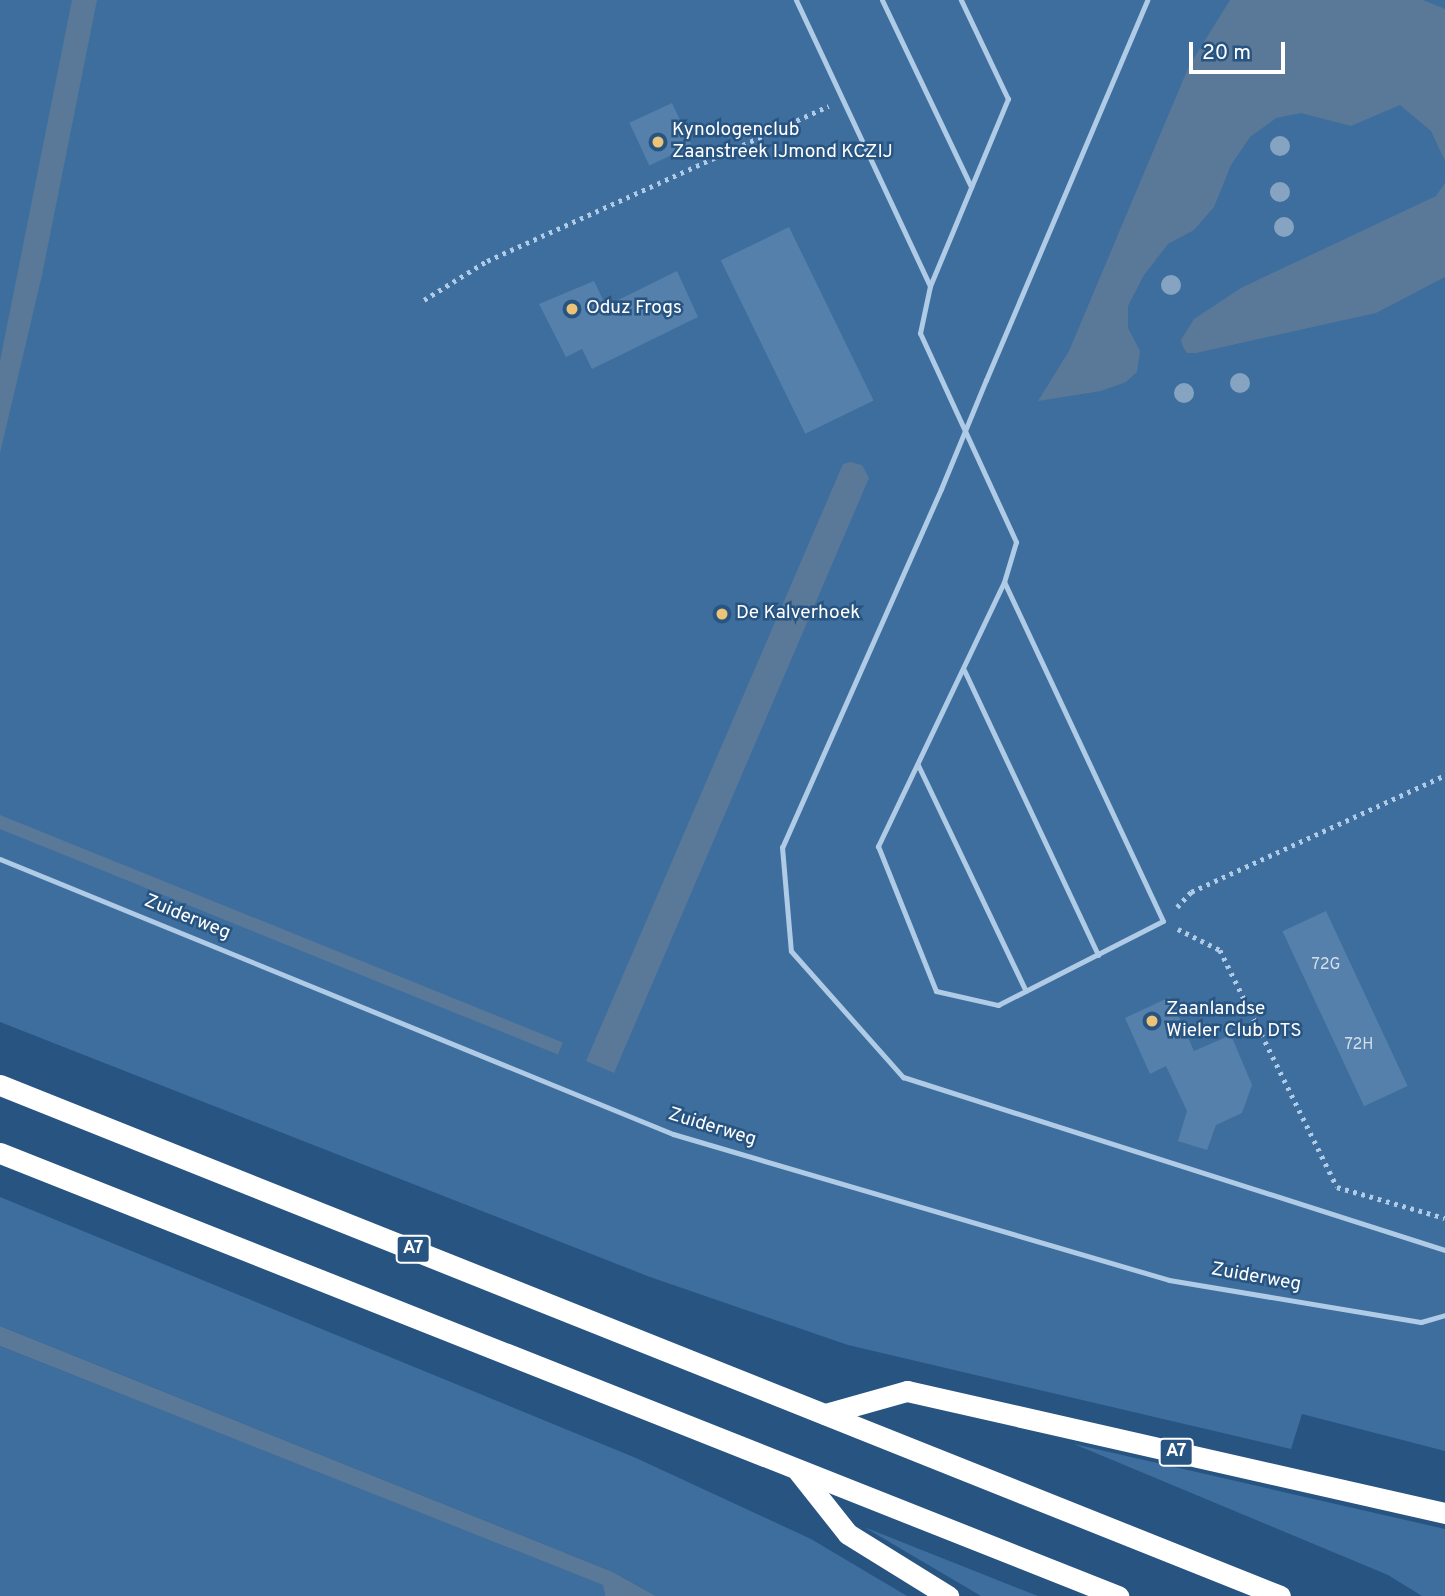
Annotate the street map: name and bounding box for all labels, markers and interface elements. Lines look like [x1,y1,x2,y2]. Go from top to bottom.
scale bar [1193,28,1289,72]
text: 20 m [1202,40,1251,67]
place label: Kynologenclub Zaanstreek IJmond KCZIJ [672,120,893,164]
marker: Kynologenclub Zaanstreek IJmond KCZIJ [650,134,666,150]
place label: Oduz Frogs [586,298,682,320]
marker: Oduz Frogs [564,301,580,317]
place label: De Kalverhoek [736,603,860,625]
marker: De Kalverhoek [714,606,730,622]
street label: Zuiderweg [141,890,233,946]
house number: 72G [1312,955,1340,975]
place label: Zaanlandse Wieler Club DTS [1166,999,1302,1043]
marker: Zaanlandse Wieler Club DTS [1144,1013,1160,1029]
house number: 72H [1344,1035,1374,1055]
street label: Zuiderweg [665,1104,759,1152]
road number: A7 [396,1234,430,1264]
street label: Zuiderweg [1209,1259,1303,1297]
road number: A7 [1158,1437,1194,1466]

